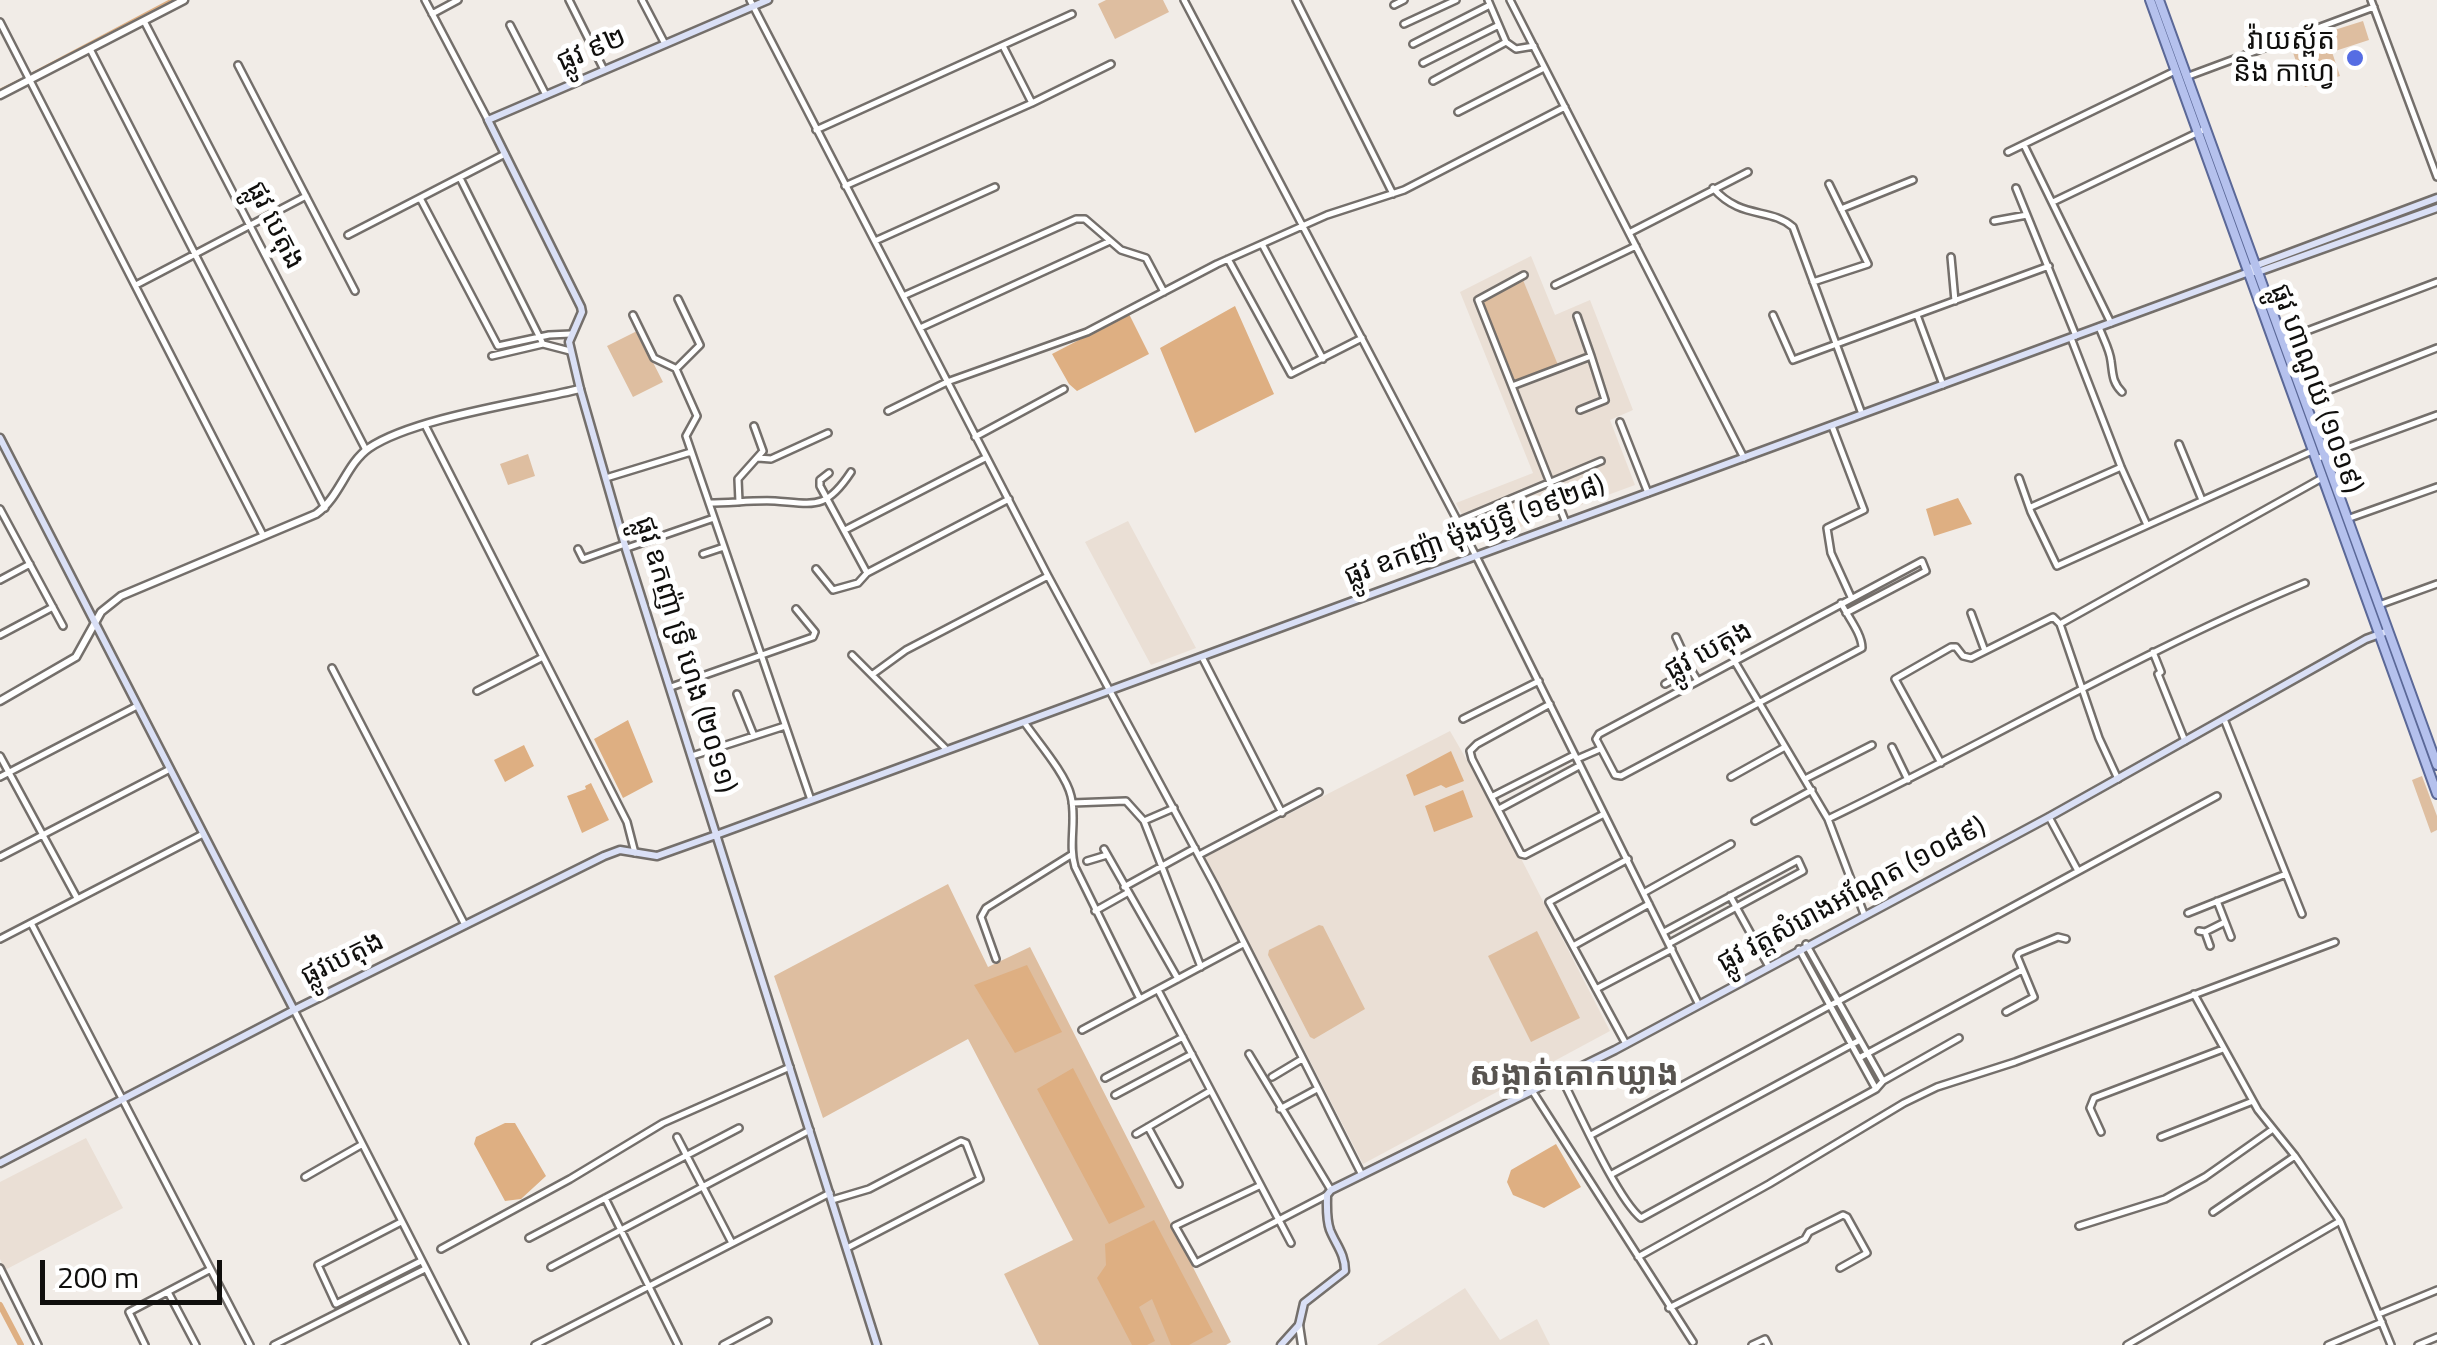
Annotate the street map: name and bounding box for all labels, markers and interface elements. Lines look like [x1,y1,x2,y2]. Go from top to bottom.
street label: ផ្លូវ ៩២ [552,21,632,81]
place label: វ៉ាយស្ព័ត និង កាហ្វេ [2233,25,2335,91]
marker: វ៉ាយស្ព័ត និង កាហ្វេ [2344,47,2366,69]
street label: ផ្លូវ បេតុង [238,176,310,276]
street label: ផ្លូវ ហាណូយ (១០១៩) [2261,280,2369,498]
street label: ផ្លូវ ឧកញ៉ា ម៉ុងឫទ្ធី (១៩២៨) [1340,469,1610,595]
street label: ផ្លូវ ឧកញ៉ា ទ្រី ហេង (២០១១) [626,513,742,797]
street label: ផ្លូវ បេតុង [1659,615,1759,689]
street label: ផ្លូវ វត្តសំរោងអណ្ដែត (១០៨៩) [1712,811,1992,981]
street label: ផ្លូវបេតុង [296,926,390,994]
district label: សង្កាត់គោកឃ្លាង [1469,1058,1679,1096]
scale bar [45,1240,228,1302]
text: 200 m [57,1254,139,1300]

